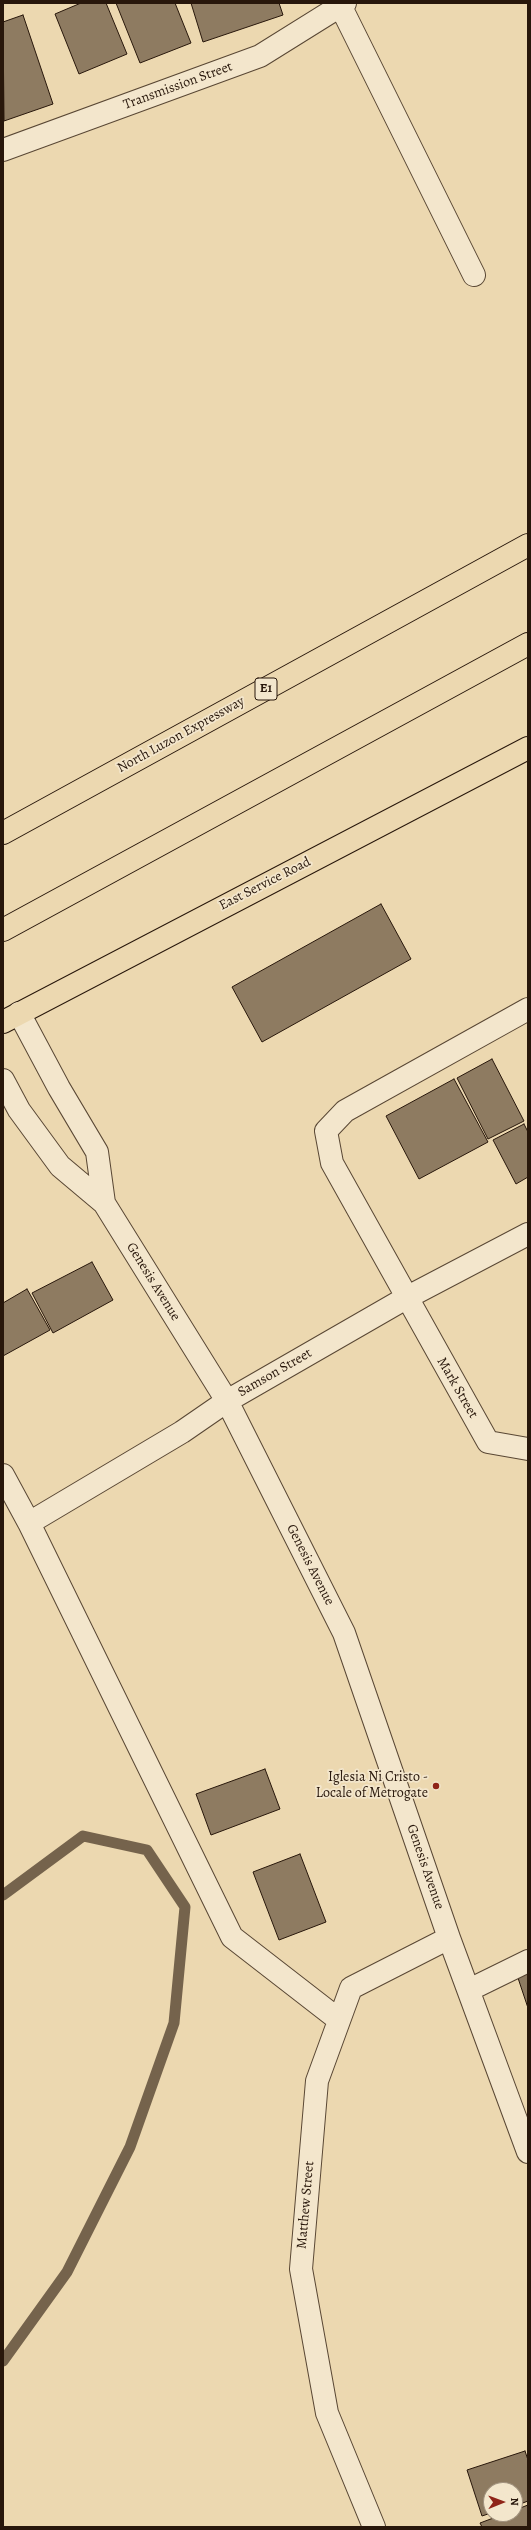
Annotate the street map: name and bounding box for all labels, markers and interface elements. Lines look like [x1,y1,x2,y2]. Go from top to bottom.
street label: Transmission Street [121,58,235,114]
road number: E1 [255,678,277,700]
street label: North Luzon Expressway [115,693,247,777]
street label: East Service Road [216,854,314,914]
street label: Genesis Avenue [122,1240,184,1324]
street label: Samson Street [235,1345,315,1401]
street label: Mark Street [433,1354,481,1422]
street label: Genesis Avenue [282,1522,338,1608]
place label: Iglesia Ni Cristo - Locale of Metrogate [316,1770,428,1802]
marker: Iglesia Ni Cristo - Locale of Metrogate [431,1781,441,1791]
street label: Genesis Avenue [403,1822,447,1912]
street label: Matthew Street [294,2160,318,2250]
north arrow [483,2482,523,2522]
text: N [507,2498,522,2506]

